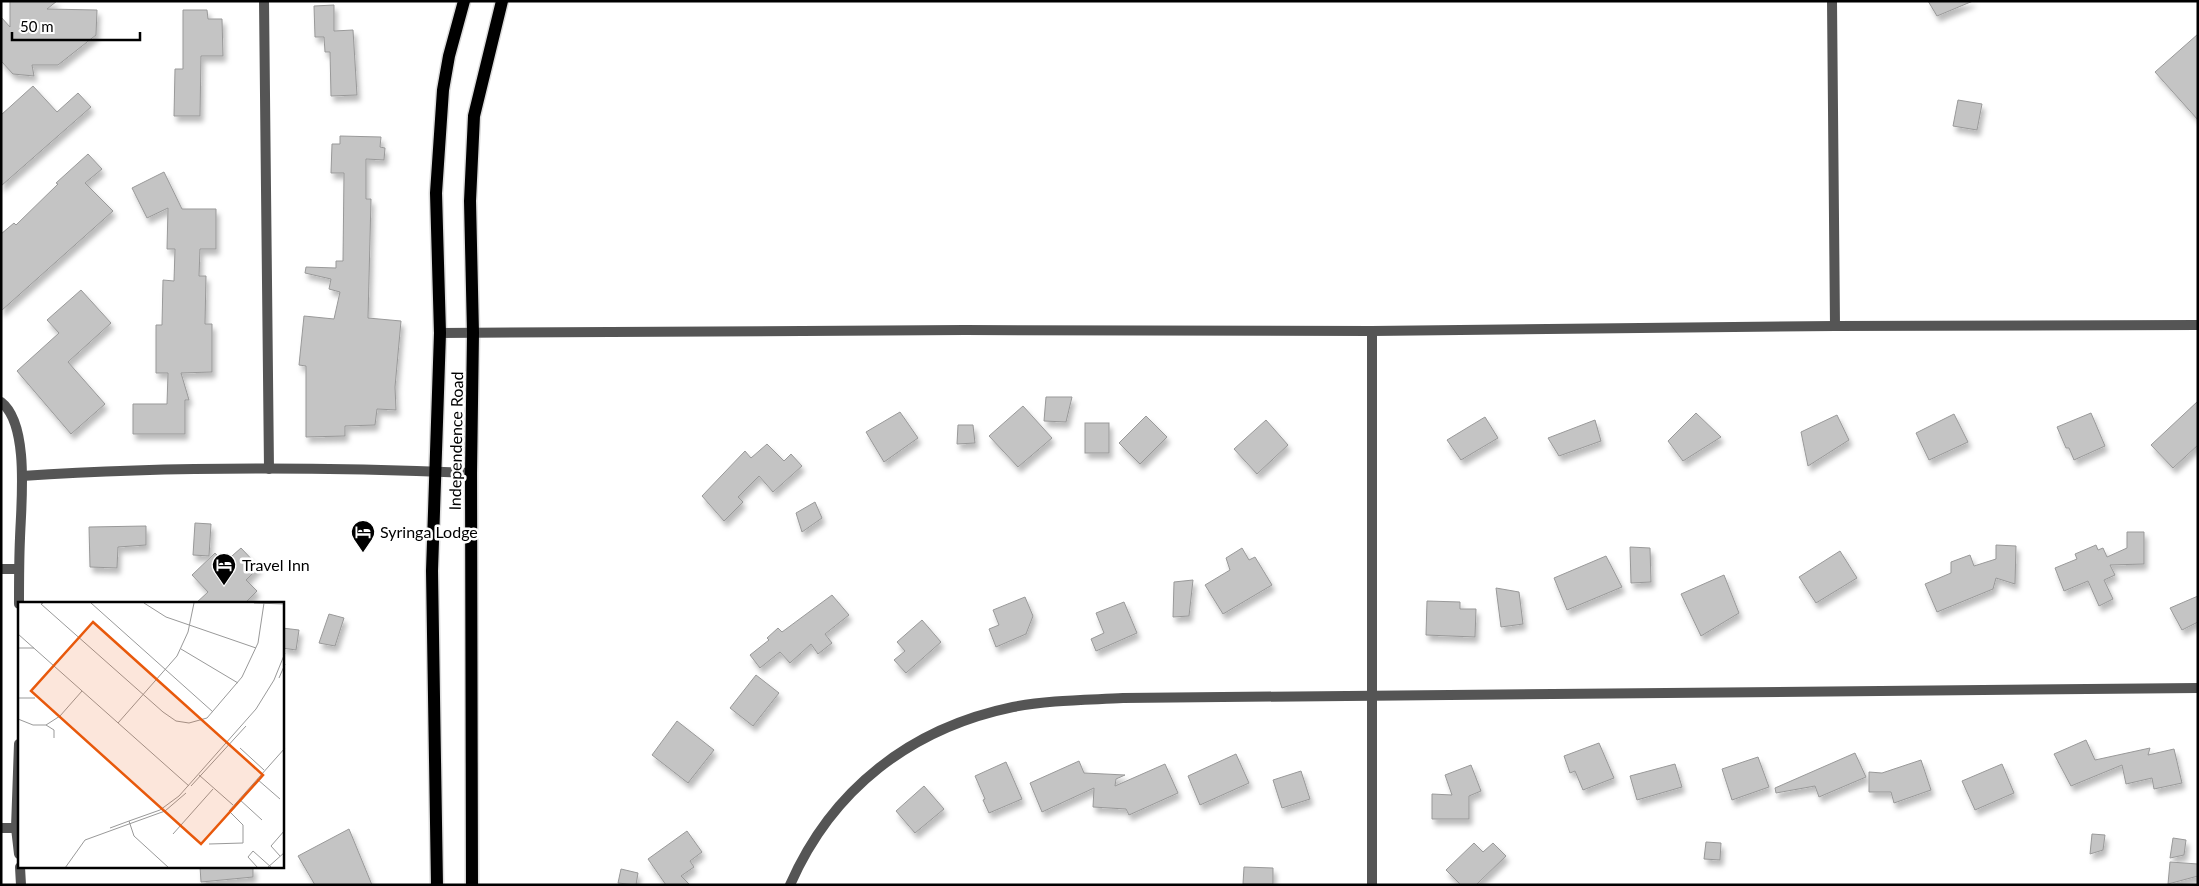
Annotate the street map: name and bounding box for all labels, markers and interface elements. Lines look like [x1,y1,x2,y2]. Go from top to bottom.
scale bar [12,10,140,42]
text: 50 m [20,17,54,35]
street label: Independence Road [445,371,466,511]
hotel icon: Syringa Lodge [350,519,376,553]
place label: Syringa Lodge [380,522,478,541]
hotel icon: Travel Inn [211,552,237,586]
place label: Travel Inn [242,555,310,574]
inset map [18,602,284,868]

